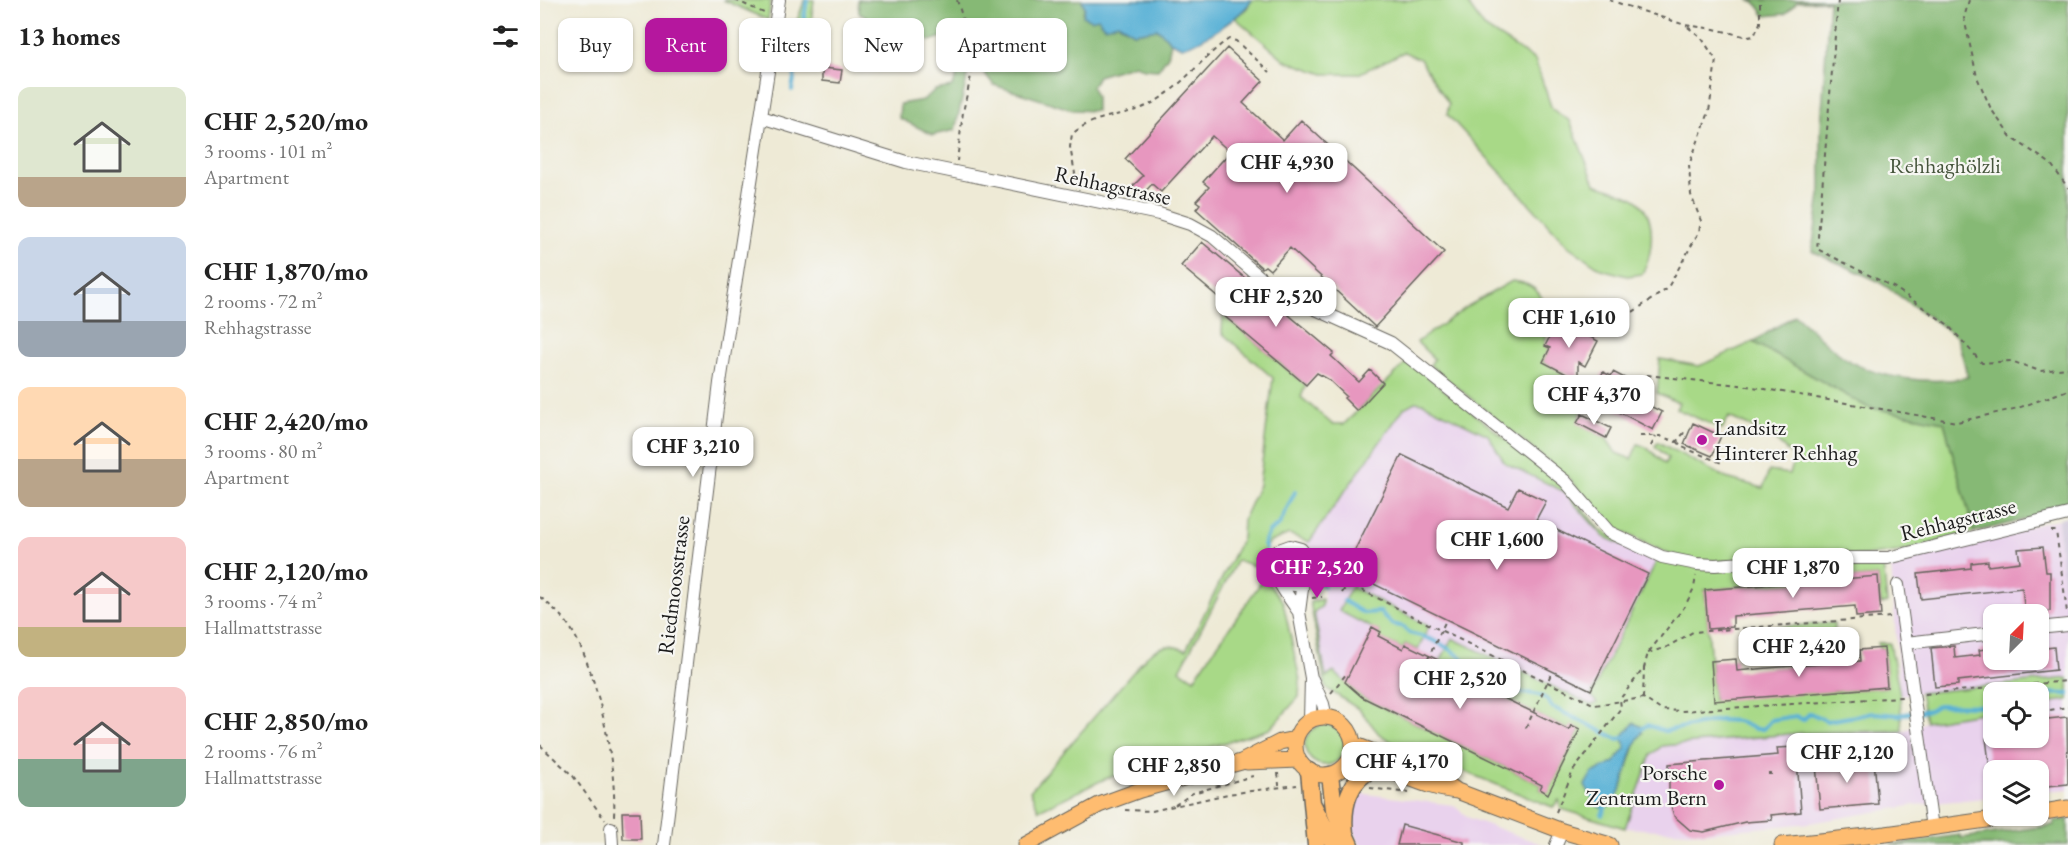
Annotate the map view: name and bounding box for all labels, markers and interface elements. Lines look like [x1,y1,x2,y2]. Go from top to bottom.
chip: Buy [558,18,633,72]
chip: Rent [645,18,727,72]
chip: Filters [739,18,831,72]
chip: New [843,18,924,72]
chip: Apartment [936,18,1067,72]
text: 13 homes [18,19,120,53]
icon: filters [489,20,522,53]
text: CHF 2,520/mo [204,104,368,138]
icon: home [66,111,138,183]
text: 3 rooms · 101 m² [204,138,332,164]
pin: CHF 4,930 [1218,143,1356,194]
text: CHF 4,930 [1240,149,1334,175]
park label: Rehhaghölzli [1889,151,2001,180]
street label: Rehhagstrasse [1052,159,1174,212]
text: Apartment [204,164,289,190]
text: CHF 1,870/mo [204,254,368,288]
icon: home [66,261,138,333]
pin: CHF 2,520 [1207,277,1345,328]
text: CHF 2,520 [1229,283,1323,309]
text: 2 rooms · 72 m² [204,288,323,314]
pin: CHF 1,610 [1500,298,1638,349]
text: CHF 1,610 [1522,304,1616,330]
text: Rehhagstrasse [204,314,311,340]
pin: CHF 4,370 [1525,375,1663,426]
text: CHF 4,370 [1547,381,1641,407]
text: CHF 2,420/mo [204,404,368,438]
icon: home [66,411,138,483]
place label: Landsitz Hinterer Rehhag [1714,413,1858,467]
pin: CHF 3,210 [624,427,762,478]
text: CHF 3,210 [646,433,740,459]
marker: Landsitz Hinterer Rehhag [1695,433,1709,447]
text: 3 rooms · 80 m² [204,438,323,464]
text: Apartment [204,464,289,490]
street label: Rehhagstrasse [1897,491,2019,548]
street label: Riedmoosstrasse [651,514,696,656]
pin: CHF 1,600 [1428,520,1566,571]
text: CHF 1,600 [1450,526,1544,552]
pin: CHF 2,520 [1248,548,1386,599]
pin: CHF 1,870 [1724,548,1862,599]
text: CHF 2,120/mo [204,554,368,588]
text: CHF 2,520 [1270,554,1364,580]
text: CHF 1,870 [1746,554,1840,580]
icon: home [66,561,138,633]
text: 3 rooms · 74 m² [204,588,323,614]
north arrow [1983,604,2049,670]
map controls [1983,604,2049,826]
text: Hallmattstrasse [204,614,322,640]
pin: CHF 2,420 [1730,627,1868,678]
text: CHF 2,420 [1752,633,1846,659]
pin: CHF 2,520 [1391,659,1529,710]
text: CHF 2,520 [1413,665,1507,691]
button: locate [1983,682,2049,748]
text: CHF 2,850/mo [204,704,368,738]
icon: home [66,711,138,783]
pin: CHF 2,120 [1778,733,1916,784]
text: 2 rooms · 76 m² [204,738,323,764]
text: CHF 2,120 [1800,739,1894,765]
pin: CHF 4,170 [1333,742,1471,793]
pin: CHF 2,850 [1105,746,1243,797]
text: CHF 4,170 [1355,748,1449,774]
text: CHF 2,850 [1127,752,1221,778]
place label: Porsche Zentrum Bern [1586,758,1707,812]
button: layers [1983,760,2049,826]
text: Hallmattstrasse [204,764,322,790]
marker: Porsche Zentrum Bern [1712,778,1726,792]

